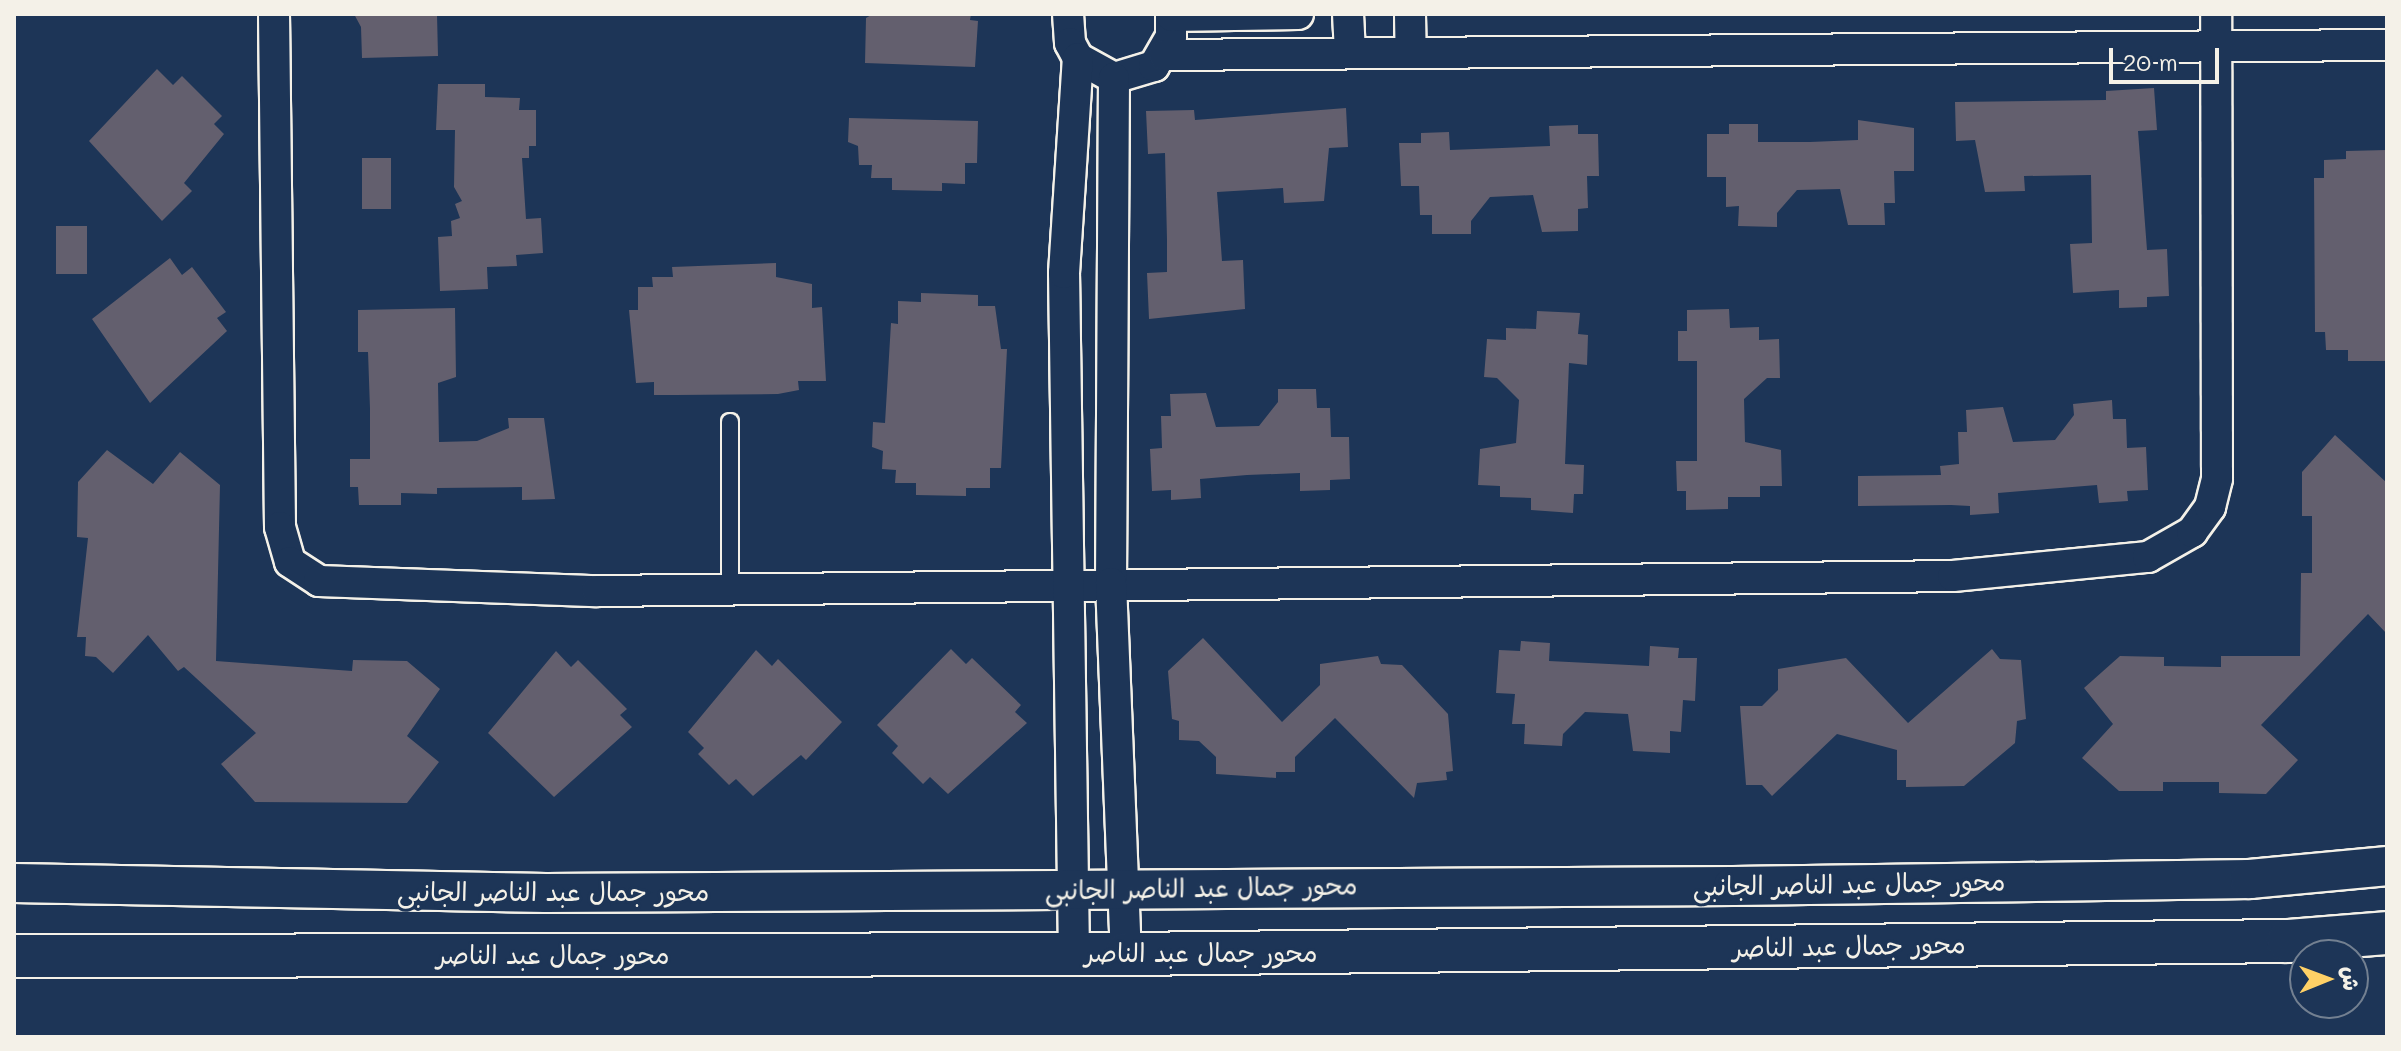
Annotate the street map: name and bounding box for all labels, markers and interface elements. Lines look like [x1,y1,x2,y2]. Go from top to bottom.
scale bar [2113,32,2223,82]
text: 20 m [2123,46,2178,77]
street label: محور جمال عبد الناصر الجانبى [1692,866,2006,902]
street label: محور جمال عبد الناصر الجانبى [1044,870,1358,906]
street label: محور جمال عبد الناصر الجانبى [397,876,709,908]
street label: محور جمال عبد الناصر [1732,928,1966,964]
street label: محور جمال عبد الناصر [1084,937,1318,969]
street label: محور جمال عبد الناصر [436,939,670,971]
north arrow [2289,939,2369,1019]
text: ش [2337,966,2366,991]

